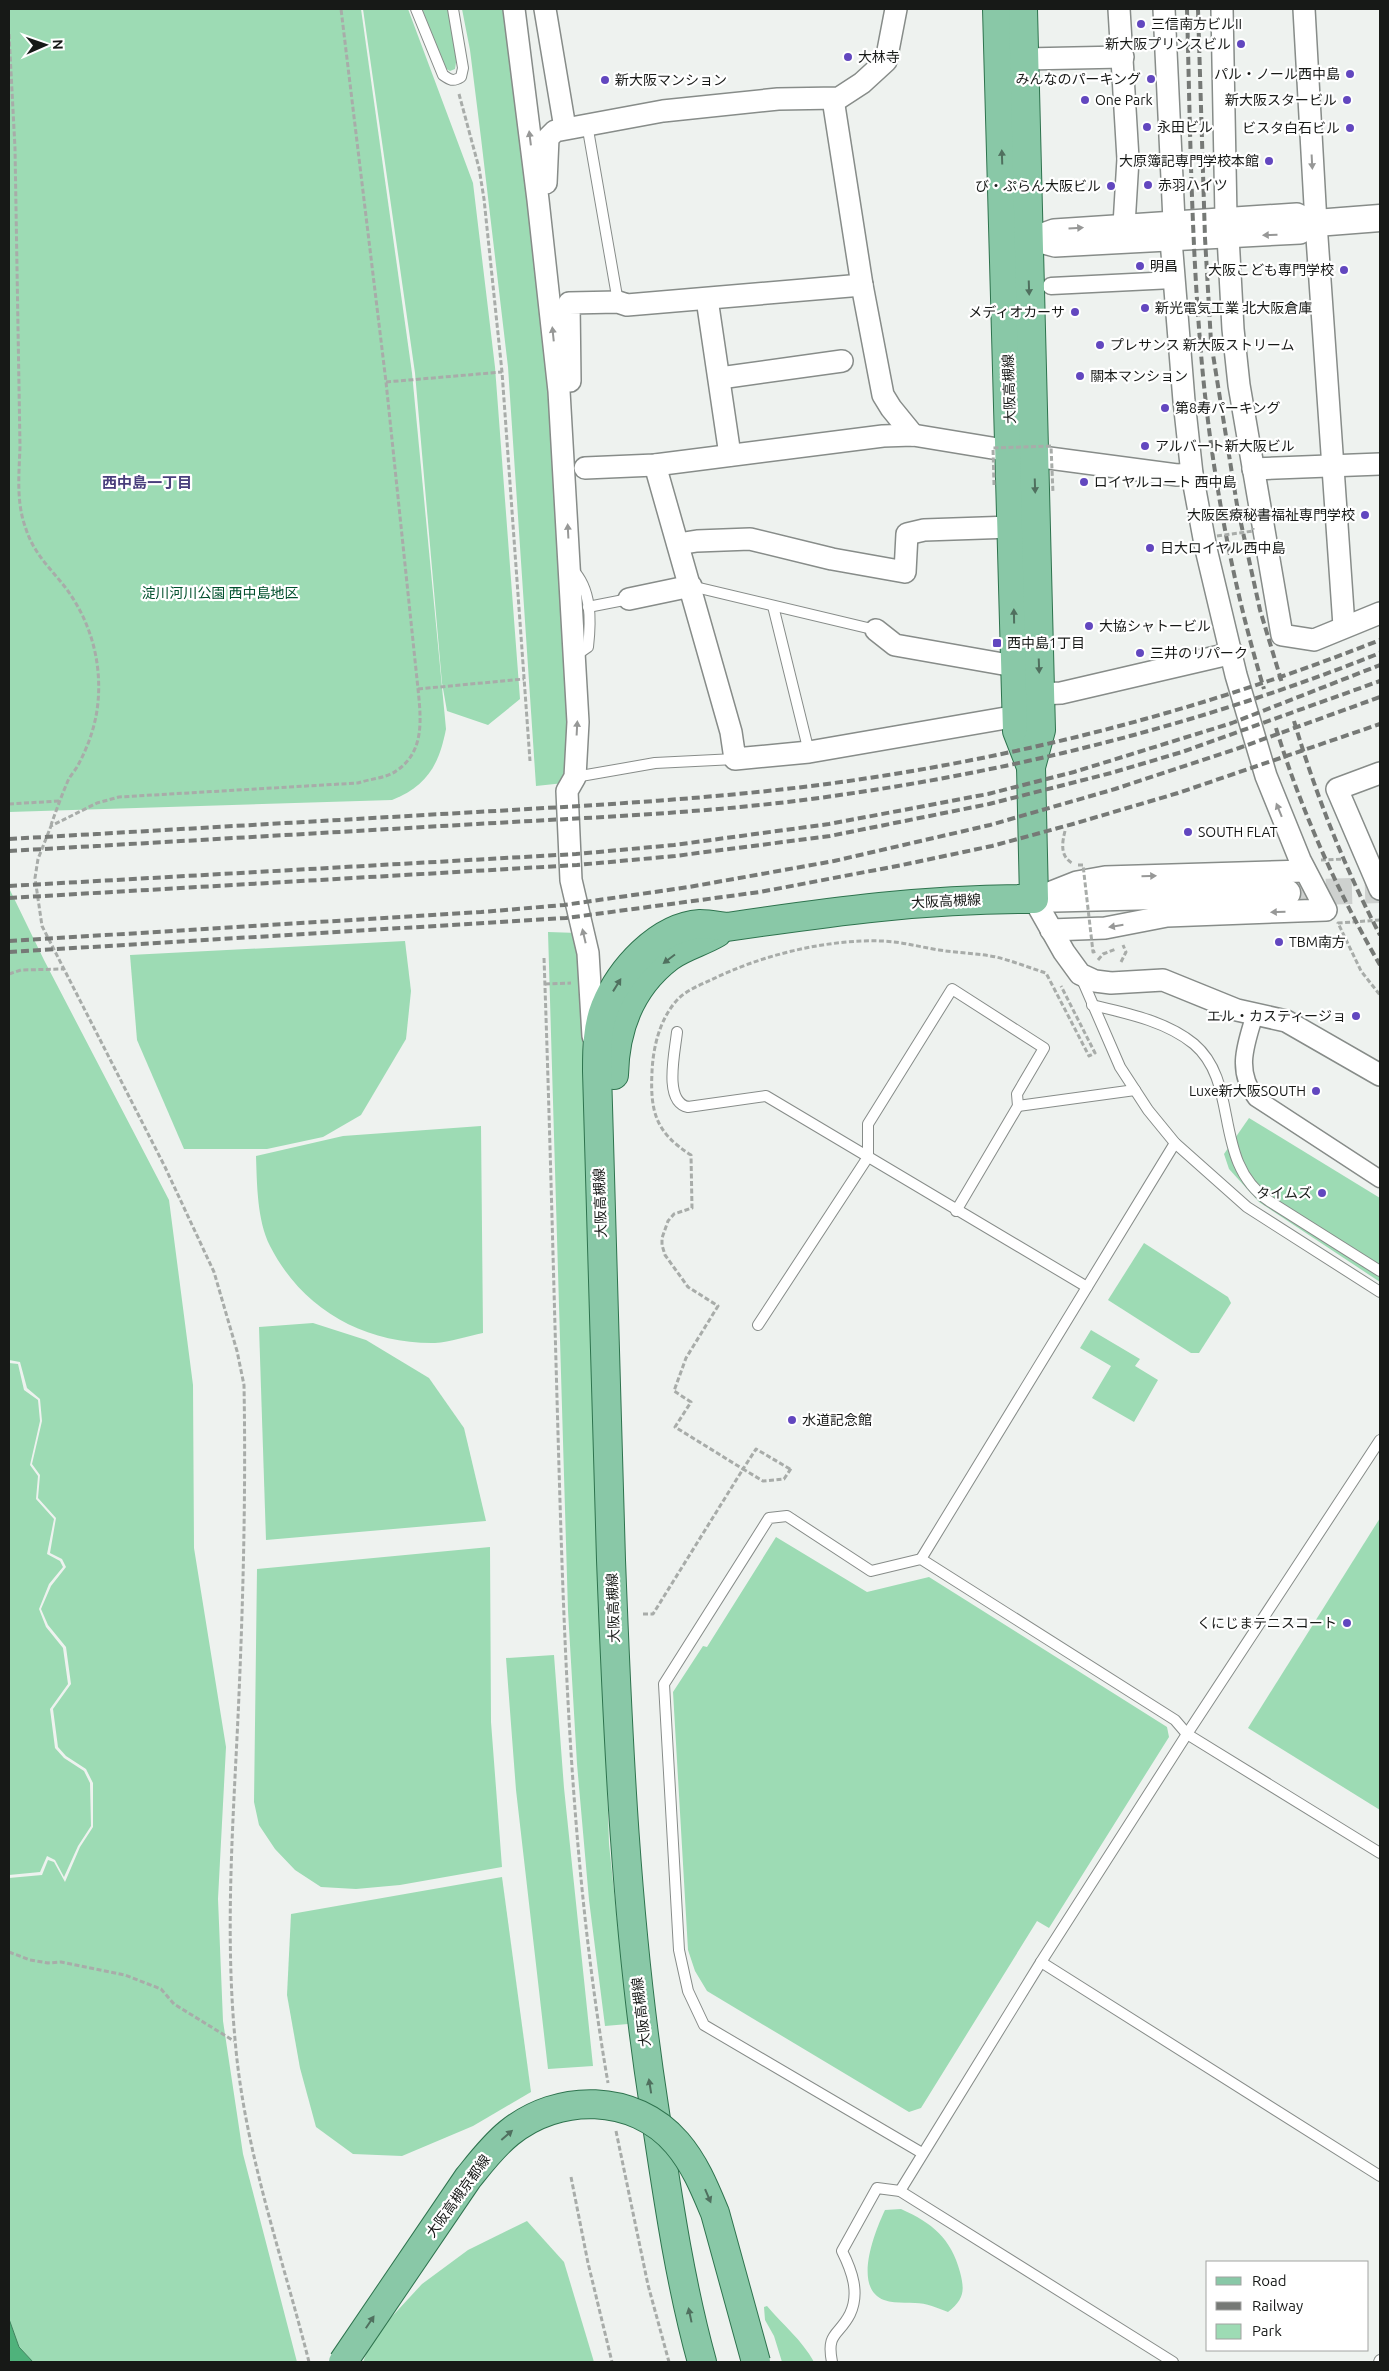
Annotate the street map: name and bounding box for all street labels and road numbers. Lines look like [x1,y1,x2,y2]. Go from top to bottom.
street label: 大阪高槻線 [1000,354,1018,424]
street label: 大阪高槻線 [911,891,981,911]
street label: 大阪高槻線 [591,1168,609,1238]
street label: 大阪高槻線 [604,1573,622,1643]
street label: 大阪高槻線 [629,1976,653,2048]
street label: 大阪高槻京都線 [423,2152,493,2240]

